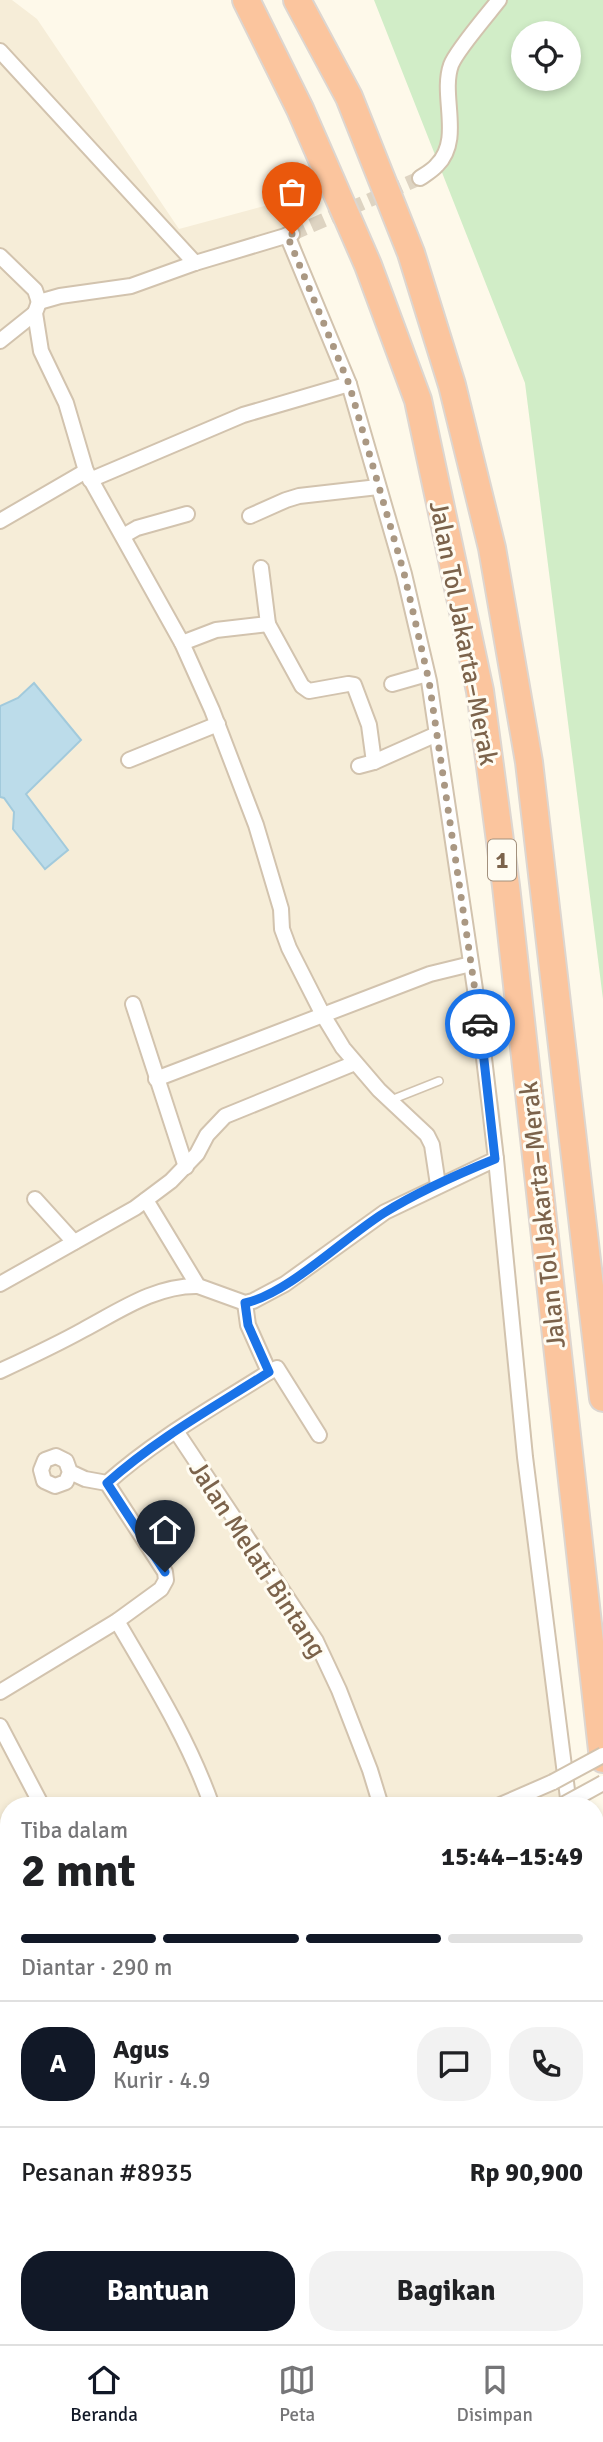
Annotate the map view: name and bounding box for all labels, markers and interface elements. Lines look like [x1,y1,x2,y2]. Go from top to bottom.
map controls [511,21,581,91]
button: locate [511,21,581,91]
pin [262,162,322,234]
icon: bag [273,173,311,211]
street label: Jalan Tol Jakarta–Merak [422,498,504,768]
road number: 1 [488,840,516,880]
courier [445,989,515,1059]
icon: car [461,1005,499,1043]
street label: Jalan Tol Jakarta–Merak [513,1080,573,1350]
street label: Jalan Melati Bintang [181,1455,333,1664]
pin [135,1500,195,1572]
icon: home [146,1511,184,1549]
text: Tiba dalam [21,1816,128,1845]
text: 15:44–15:49 [441,1841,583,1873]
text: 2 mnt [21,1843,136,1899]
text: Diantar · 290 m [21,1953,172,1982]
button: chat [417,2027,491,2101]
button: phone [509,2027,583,2101]
text: Agus [113,2034,169,2066]
text: A [50,2048,66,2080]
text: Kurir · 4.9 [113,2066,210,2095]
text: Pesanan #8935 [21,2157,193,2189]
text: Rp 90,900 [469,2157,583,2189]
button: Bantuan [21,2251,295,2331]
button: Bagikan [309,2251,583,2331]
tab: Beranda [70,2361,138,2427]
tab: Peta [278,2361,316,2427]
tab: Disimpan [457,2361,533,2427]

